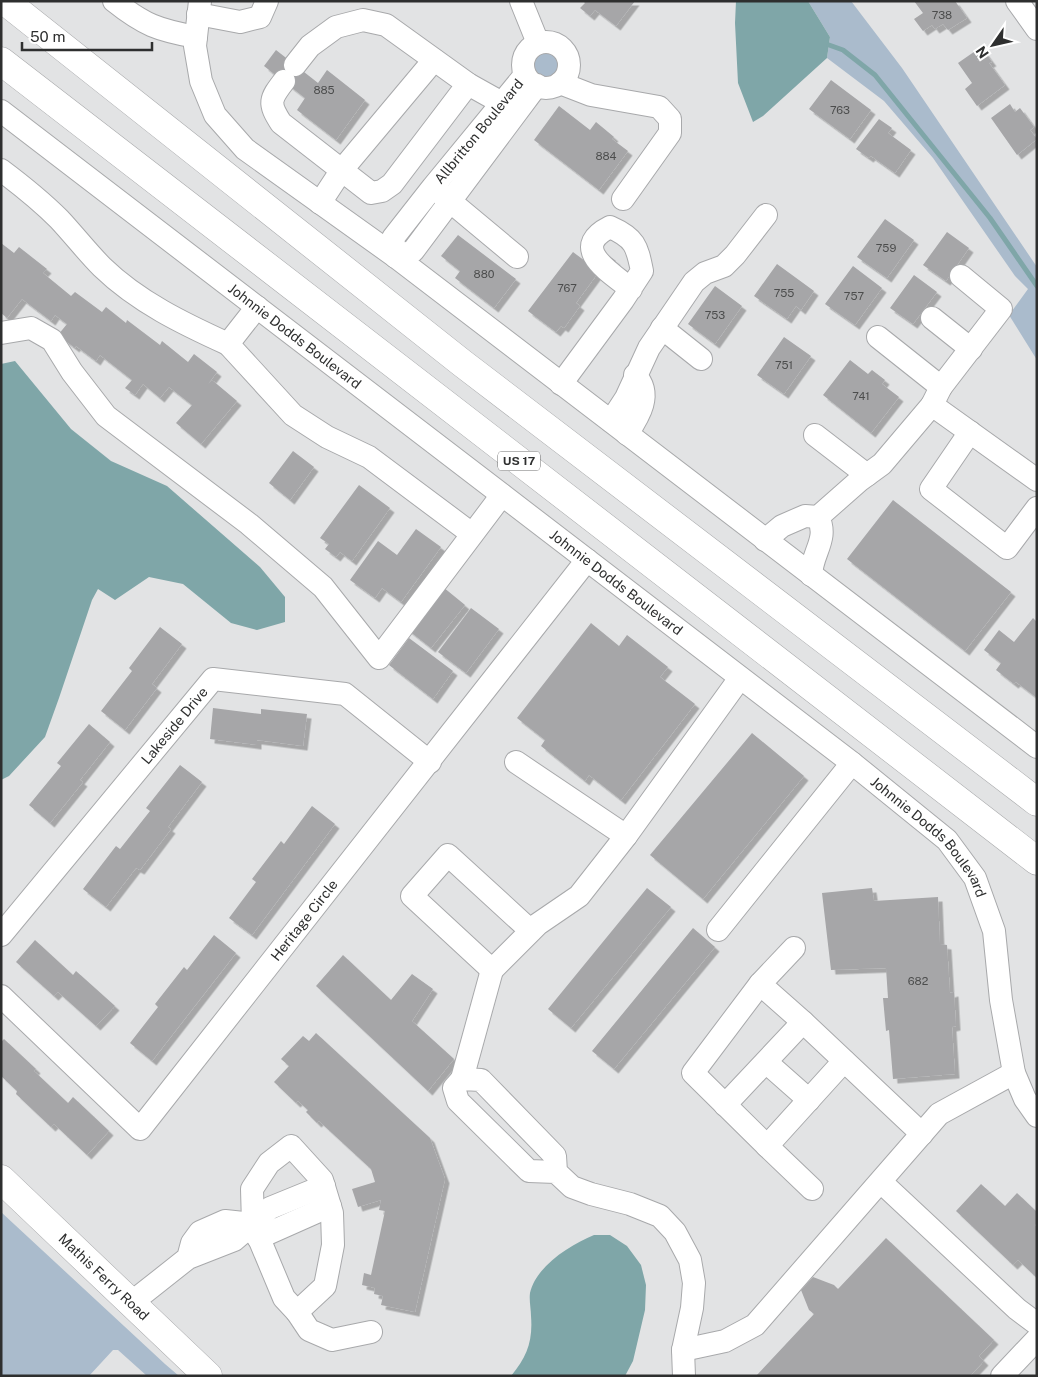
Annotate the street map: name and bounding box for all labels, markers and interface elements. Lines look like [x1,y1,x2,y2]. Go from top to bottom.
house number: 738 [932,9,952,21]
scale bar [22,20,152,52]
north arrow [968,20,1018,70]
text: 50 m [30,28,65,45]
text: N [973,43,992,61]
street label: Allbritton Boulevard [431,76,526,187]
house number: 885 [313,84,335,96]
house number: 763 [830,104,850,116]
house number: 884 [595,150,617,162]
house number: 759 [876,242,896,254]
house number: 880 [474,268,495,280]
street label: Johnnie Dodds Boulevard [225,280,364,392]
house number: 767 [557,282,577,294]
house number: 755 [774,287,794,299]
house number: 757 [844,290,865,302]
house number: 753 [705,309,725,321]
house number: 751 [775,359,793,371]
house number: 741 [852,390,870,402]
road number: US 17 [498,452,540,471]
street label: Johnnie Dodds Boulevard [547,526,686,638]
street label: Lakeside Drive [138,684,211,767]
street label: Johnnie Dodds Boulevard [868,773,989,899]
street label: Heritage Circle [267,876,341,964]
house number: 682 [908,975,929,987]
street label: Mathis Ferry Road [55,1230,152,1324]

